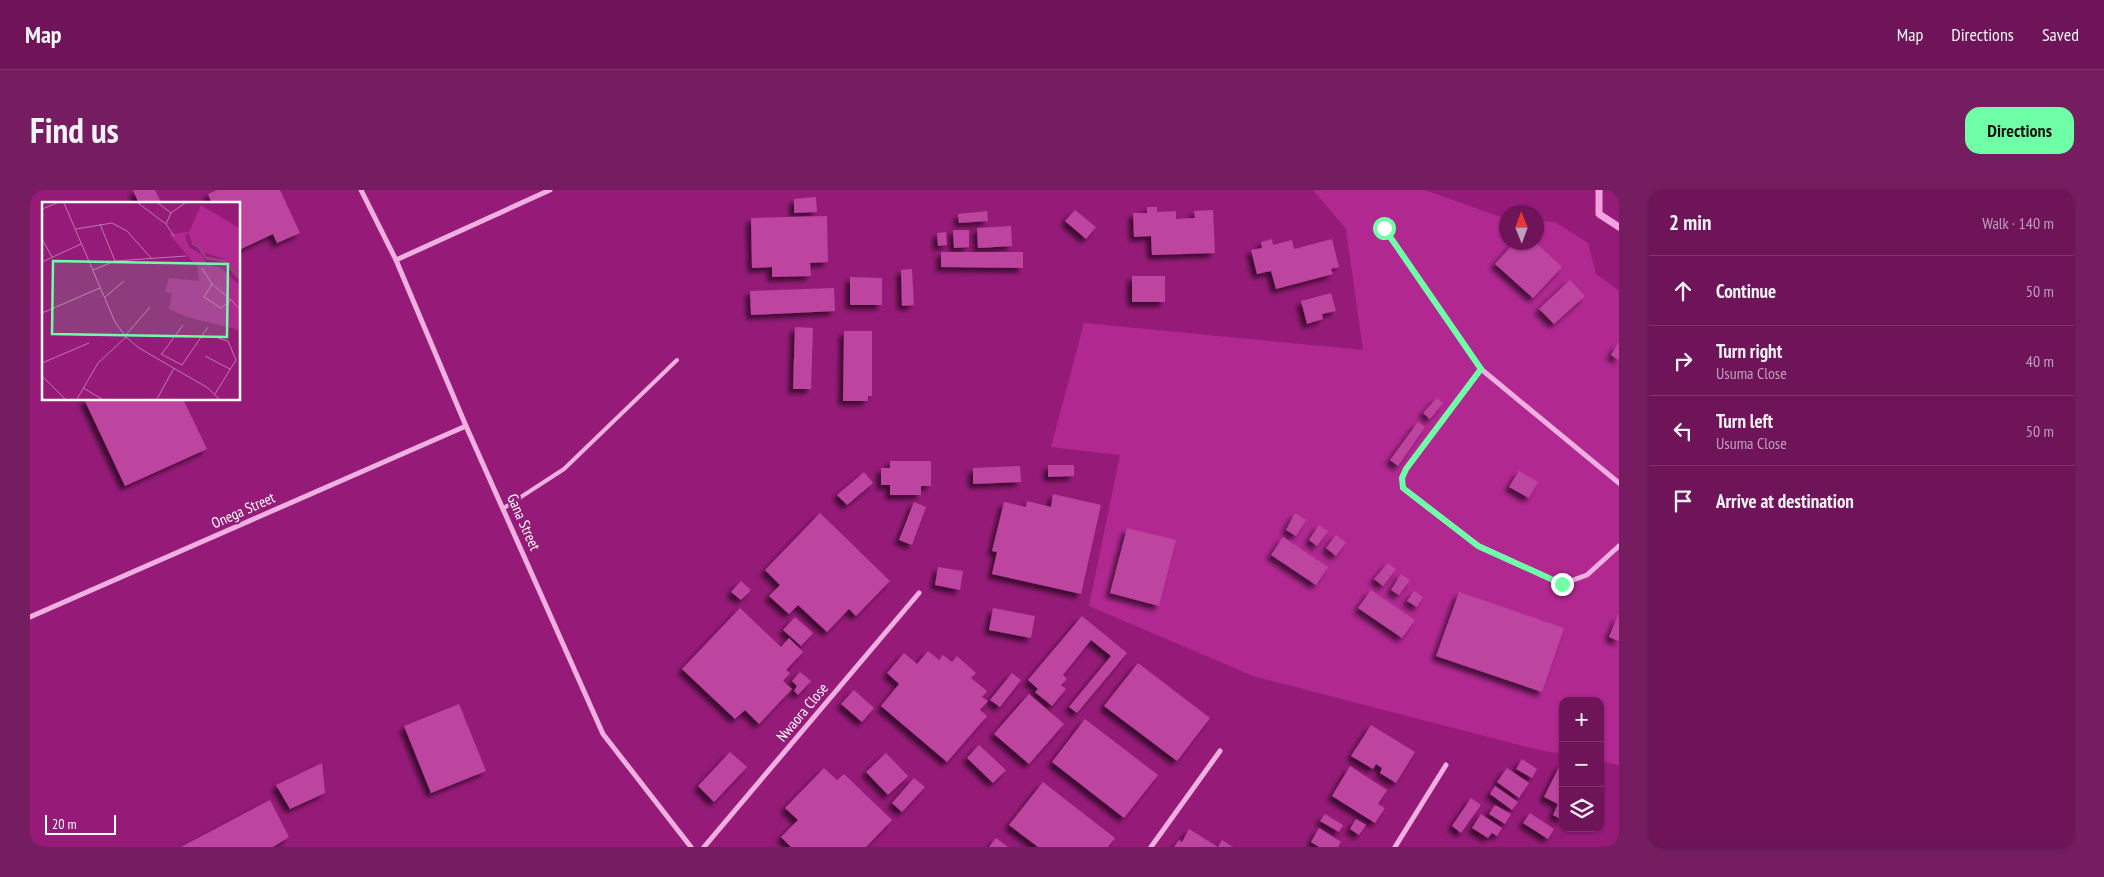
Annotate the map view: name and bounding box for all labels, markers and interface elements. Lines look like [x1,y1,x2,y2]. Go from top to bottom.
text: Map [25,19,62,50]
text: Map [1897,23,1923,46]
text: Directions [1951,23,2014,46]
text: Saved [2042,23,2079,46]
text: Find us [30,107,119,153]
button: Directions [1965,107,2074,154]
inset map [42,202,240,400]
north arrow [1499,205,1544,250]
text: 2 min [1669,209,1711,236]
text: Walk · 140 m [1982,213,2054,233]
route start [1373,217,1396,240]
icon: ahead [1669,277,1697,305]
text: Continue [1716,279,1776,303]
text: 50 m [2026,281,2054,301]
text: Turn right [1716,339,1782,363]
icon: right [1669,347,1697,375]
text: 40 m [2026,351,2054,371]
text: Usuma Close [1716,363,1787,383]
text: Turn left [1716,409,1773,433]
icon: left [1669,417,1697,445]
text: 50 m [2026,421,2054,441]
text: Usuma Close [1716,433,1787,453]
icon: arrive [1669,487,1697,515]
street label: Onega Street [208,488,278,532]
text: Arrive at destination [1716,489,1854,513]
street label: Gana Street [503,491,545,553]
route end [1551,573,1574,596]
street label: Nwaora Close [772,679,832,745]
map controls [1559,697,1604,832]
button: + [1559,697,1604,742]
button: − [1559,742,1604,787]
button: layers [1559,787,1604,832]
scale bar [45,812,116,835]
text: 20 m [52,815,77,833]

